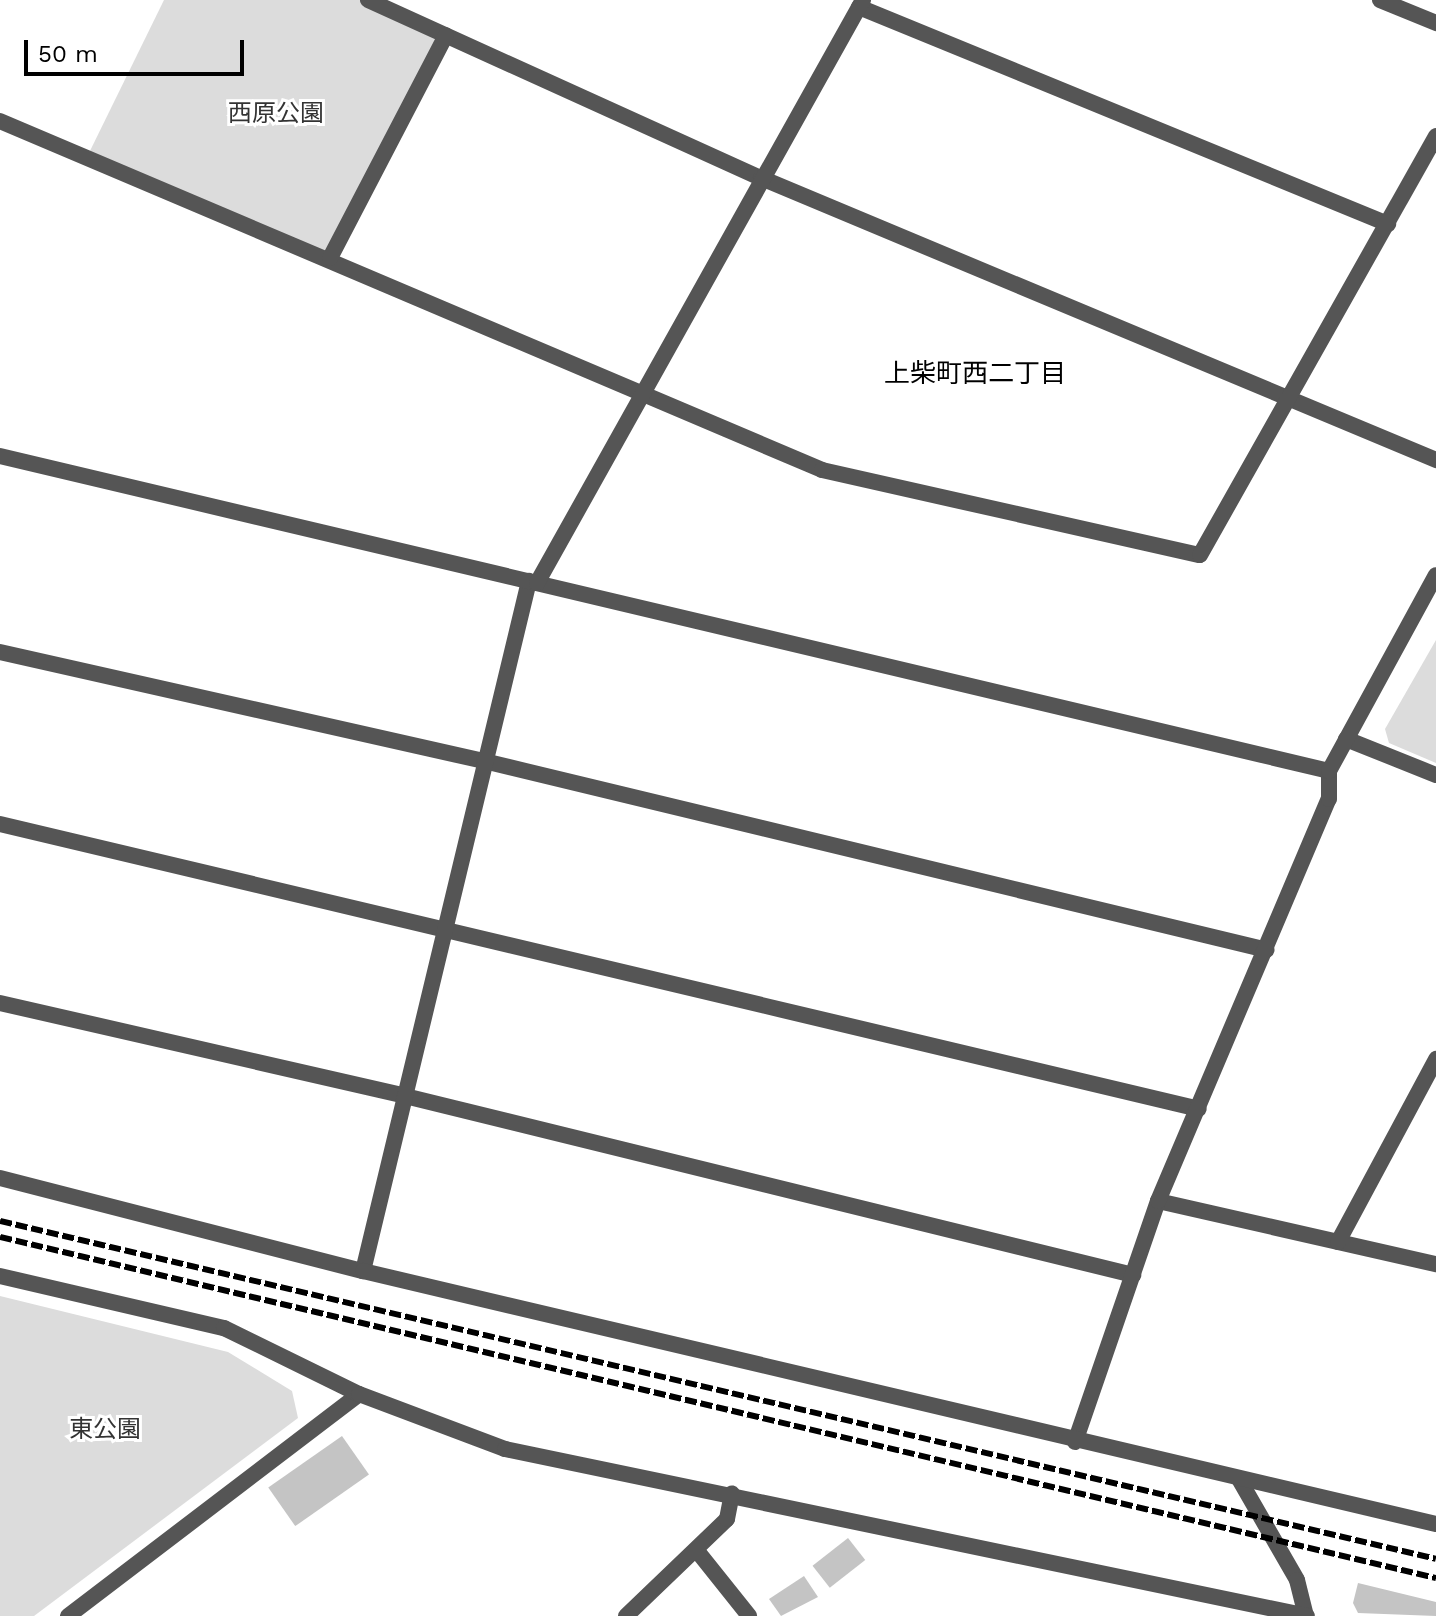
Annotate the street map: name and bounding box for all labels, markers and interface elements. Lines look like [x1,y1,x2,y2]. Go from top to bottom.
scale bar [28,24,248,74]
text: 50 m [38,40,98,68]
park label: 西原公園 [228,100,324,128]
district label: 上柴町西二丁目 [884,358,1066,390]
park label: 東公園 [69,1416,141,1444]

